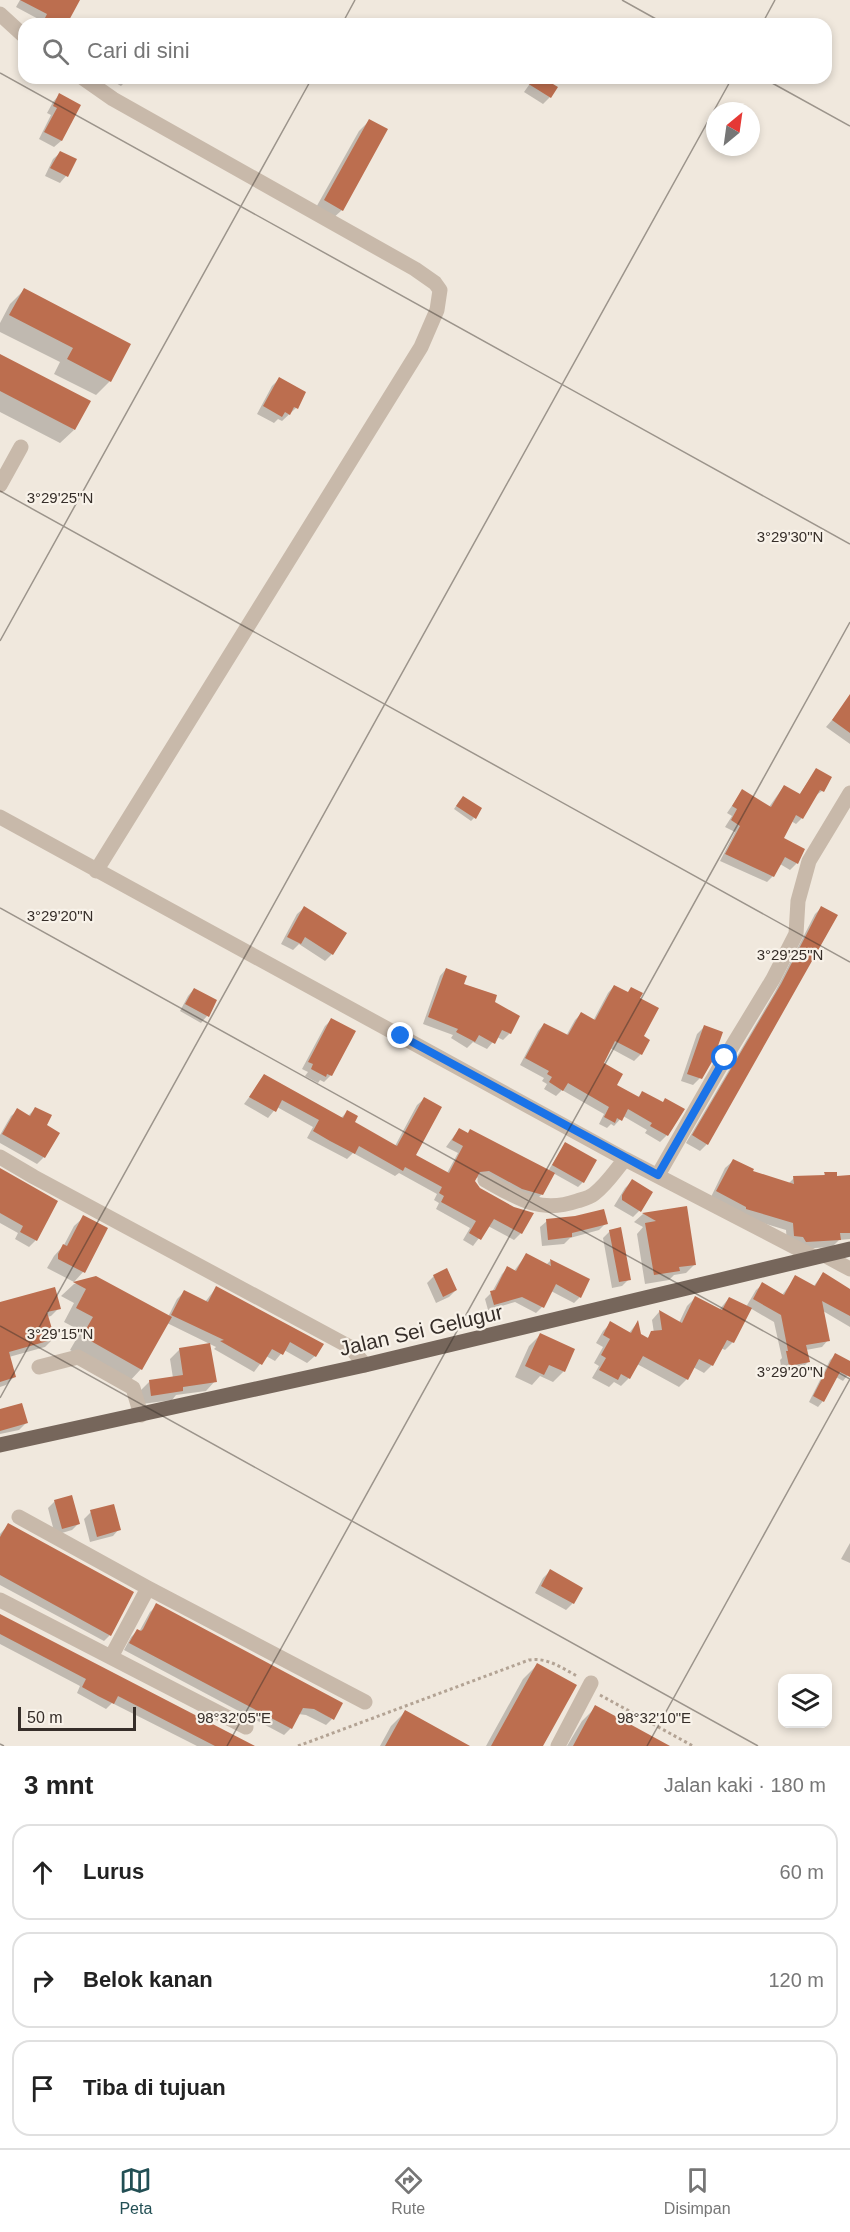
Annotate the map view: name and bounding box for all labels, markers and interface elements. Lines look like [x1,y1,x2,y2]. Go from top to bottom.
search box [18,18,832,84]
icon: search [39,35,72,68]
text: Cari di sini [87,38,190,63]
north arrow [706,102,760,156]
text: 3°29'25"N [27,489,93,506]
text: 3°29'30"N [757,528,823,545]
text: 3°29'20"N [27,907,93,924]
text: 3°29'25"N [757,946,823,963]
route end [387,1022,413,1048]
route start [711,1044,737,1070]
street label: Jalan Sei Gelugur [337,1300,505,1360]
text: 3°29'15"N [27,1325,93,1342]
text: 3°29'20"N [757,1363,823,1380]
map controls [778,1674,832,1728]
button: layers [778,1674,832,1728]
scale bar [18,1704,136,1732]
text: 50 m [27,1709,63,1726]
text: 98°32'05"E [197,1709,271,1726]
text: 98°32'10"E [617,1709,691,1726]
text: 3 mnt [24,1770,93,1800]
text: Jalan kaki · 180 m [664,1774,826,1796]
icon: ahead [26,1856,59,1889]
text: Lurus [83,1859,144,1884]
text: 60 m [780,1861,824,1883]
icon: right [26,1964,59,1997]
text: Belok kanan [83,1967,213,1992]
text: 120 m [768,1969,824,1991]
icon: arrive [26,2072,59,2105]
text: Tiba di tujuan [83,2075,226,2100]
tab: Peta [119,2164,152,2218]
tab: Rute [391,2164,425,2218]
tab: Disimpan [664,2164,731,2218]

